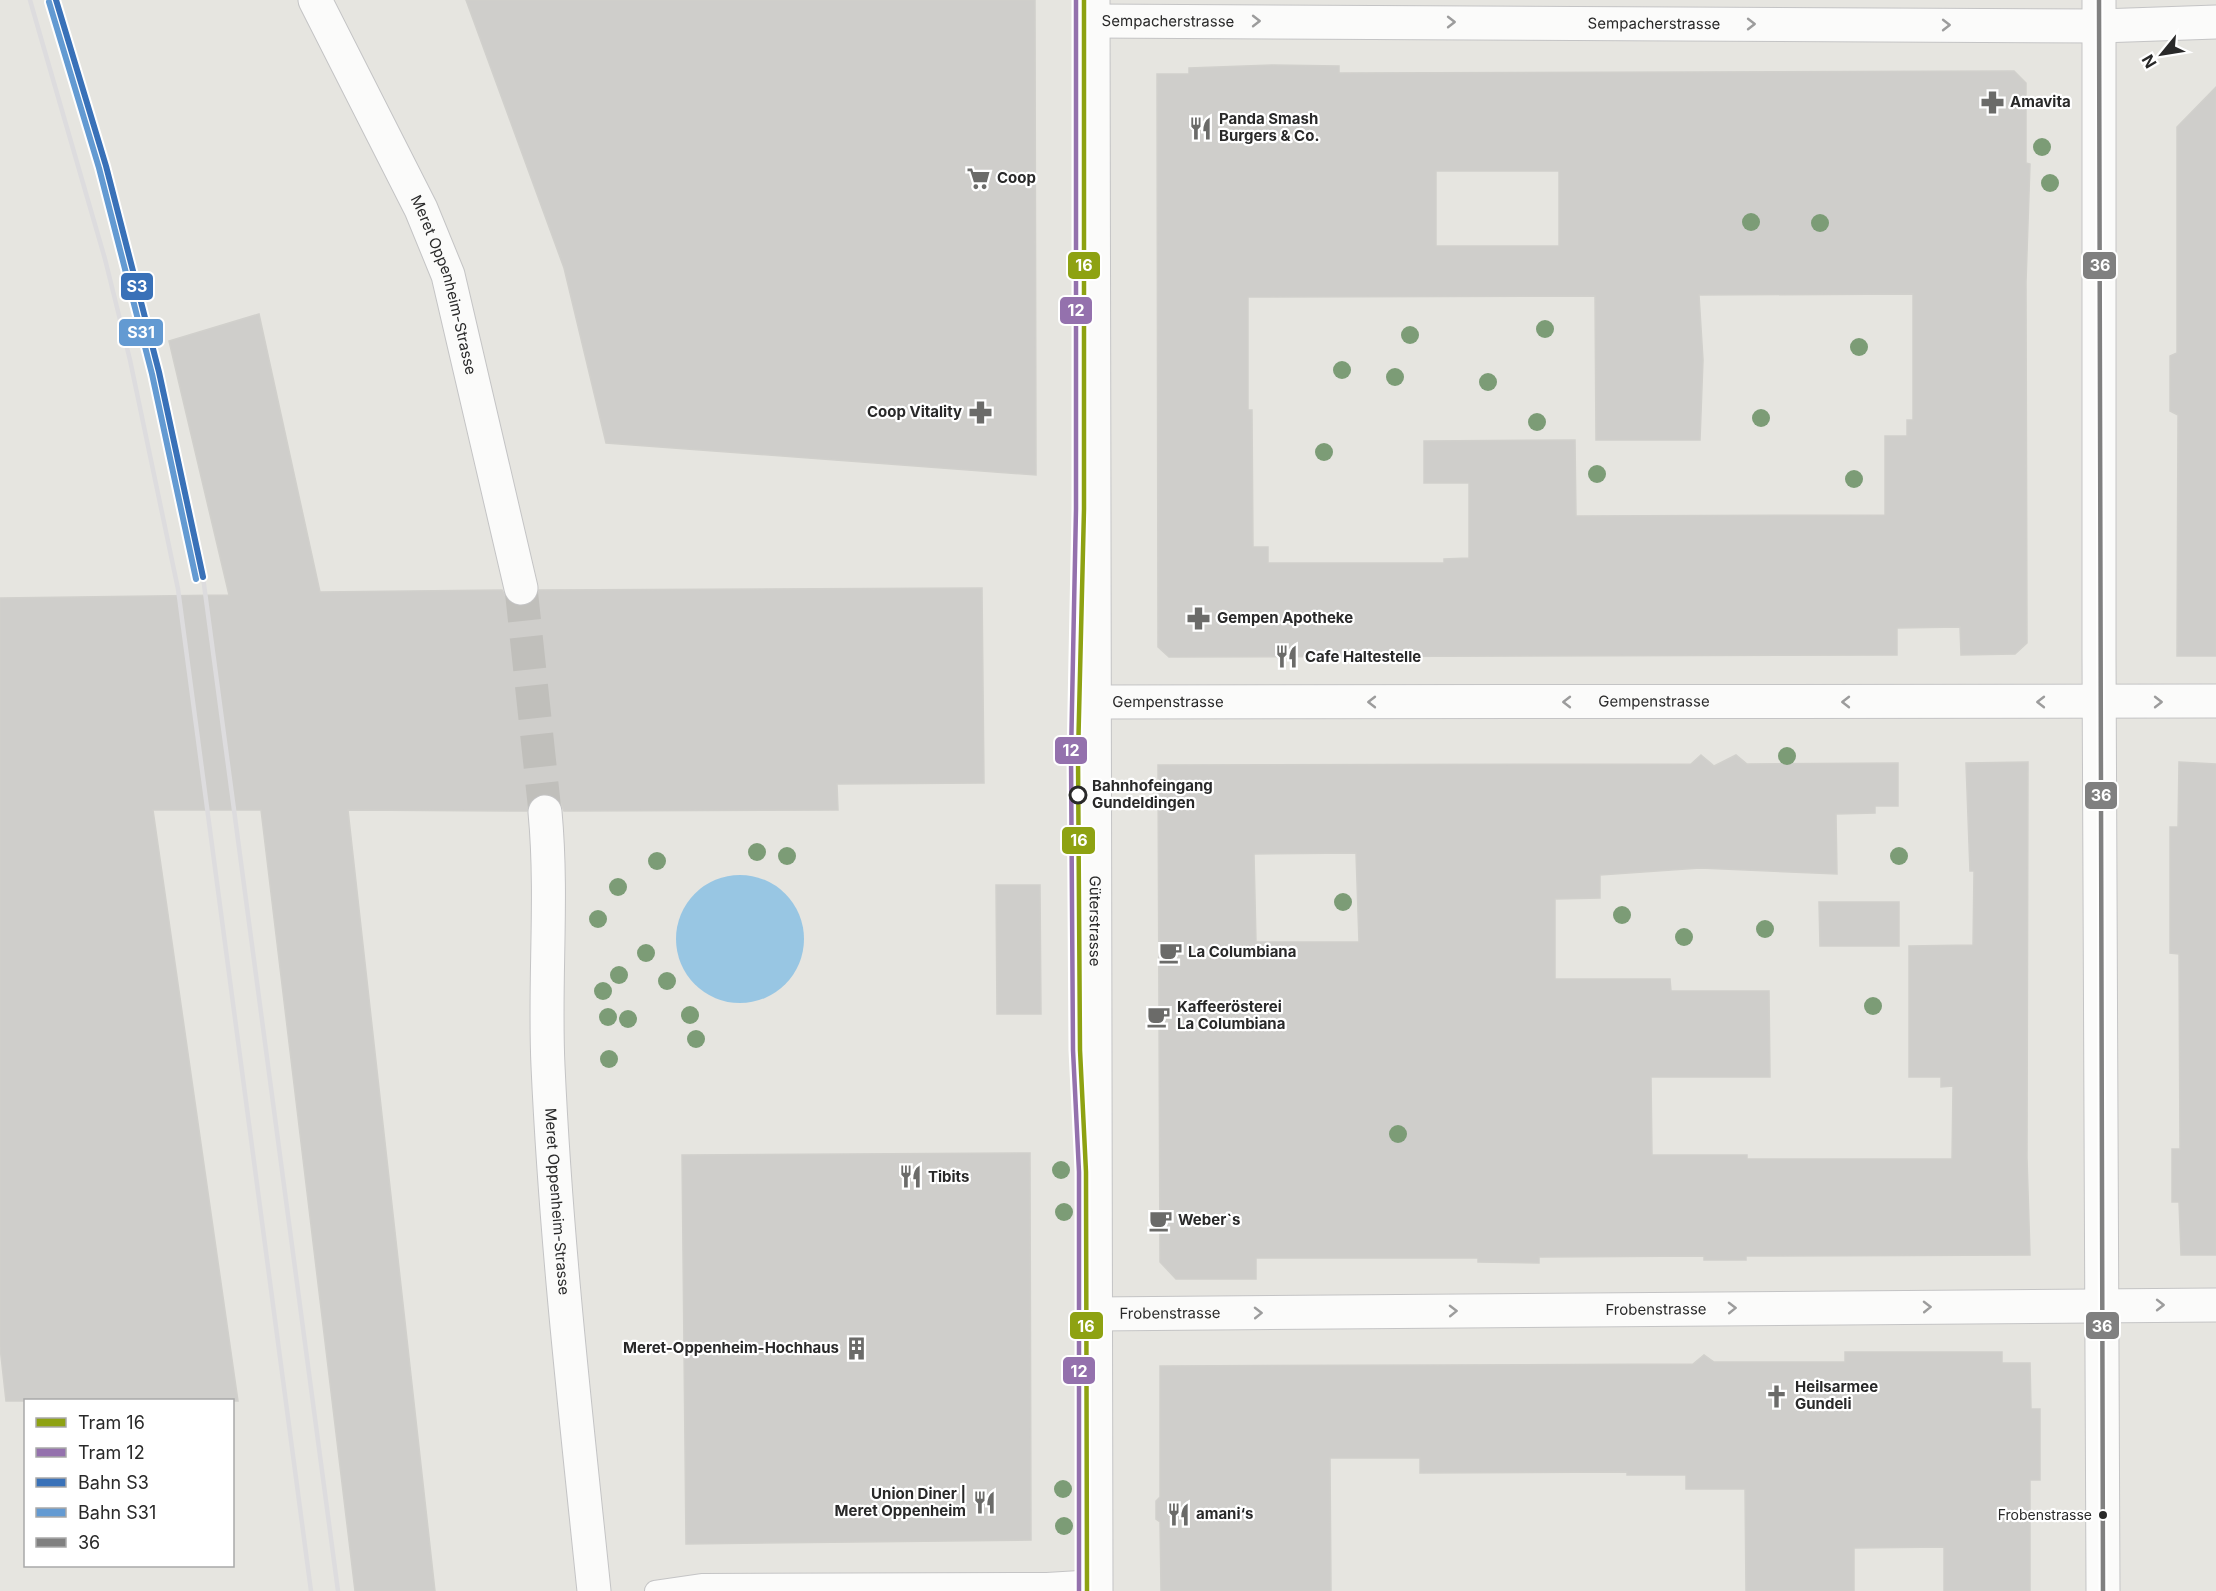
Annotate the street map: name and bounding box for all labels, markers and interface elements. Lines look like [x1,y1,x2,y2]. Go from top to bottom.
street label: Sempacherstrasse [1102,11,1234,31]
street label: Sempacherstrasse [1588,13,1720,33]
one-way arrow [1252,15,1261,27]
one-way arrow [1447,16,1456,28]
one-way arrow [1747,18,1756,30]
one-way arrow [1942,19,1951,31]
north arrow [2132,24,2192,84]
text: N [2137,51,2161,72]
pharmacy icon: Amavita [1979,89,2005,115]
place label: Amavita [2010,92,2071,111]
place label: Panda Smash Burgers & Co. [1219,109,1319,145]
restaurant icon: Panda Smash Burgers & Co. [1188,115,1214,141]
supermarket icon: Coop [966,165,992,191]
place label: Coop [997,168,1036,187]
street label: Meret Oppenheim-Strasse [407,192,481,377]
line badge: 16 [1067,251,1101,280]
line badge: 36 [2082,251,2117,280]
text: 16 [1075,255,1093,275]
text: 36 [2090,255,2110,275]
line badge: S3 [120,272,154,301]
text: S3 [127,276,147,296]
line badge: 12 [1059,296,1093,325]
text: 12 [1068,300,1084,320]
line badge: S31 [118,318,164,347]
text: S31 [127,322,155,342]
pharmacy icon: Coop Vitality [967,399,993,425]
place label: Coop Vitality [867,402,962,421]
pharmacy icon: Gempen Apotheke [1186,605,1212,631]
place label: Gempen Apotheke [1217,608,1353,627]
restaurant icon: Cafe Haltestelle [1274,644,1300,670]
place label: Cafe Haltestelle [1305,647,1421,666]
street label: Gempenstrasse [1598,691,1710,711]
street label: Gempenstrasse [1112,692,1224,711]
one-way arrow [1368,696,1377,708]
one-way arrow [1563,696,1572,708]
one-way arrow [1842,696,1851,708]
one-way arrow [2037,696,2046,708]
one-way arrow [2153,696,2162,708]
line badge: 12 [1054,736,1088,765]
text: 12 [1063,740,1079,760]
place label: Bahnhofeingang Gundeldingen [1092,776,1213,812]
line badge: 36 [2084,781,2118,810]
text: 36 [2091,785,2111,805]
marker: Bahnhofeingang Gundeldingen [1069,786,1087,804]
line badge: 16 [1061,826,1096,855]
text: 16 [1070,830,1088,850]
street label: Güterstrasse [1086,876,1105,966]
cafe icon: La Columbiana [1157,939,1183,965]
place label: La Columbiana [1188,942,1296,961]
place label: Kaffeerösterei La Columbiana [1177,997,1285,1033]
cafe icon: Kaffeerösterei La Columbiana [1146,1003,1172,1029]
street label: Meret Oppenheim-Strasse [541,1107,574,1296]
restaurant icon: Tibits [897,1164,923,1190]
place label: Tibits [928,1167,969,1186]
cafe icon: Weberˋs [1147,1207,1173,1233]
place label: Weberˋs [1178,1210,1240,1229]
street label: Frobenstrasse [1605,1299,1707,1319]
one-way arrow [2155,1299,2164,1311]
one-way arrow [1923,1300,1932,1313]
one-way arrow [1728,1302,1737,1314]
street label: Frobenstrasse [1119,1303,1221,1323]
one-way arrow [1449,1305,1458,1317]
one-way arrow [1254,1307,1263,1319]
line badge: 16 [1069,1311,1104,1340]
line badge: 36 [2085,1311,2120,1340]
text: 16 [1077,1316,1095,1336]
text: 36 [2092,1316,2112,1336]
building icon: Meret-Oppenheim-Hochhaus [844,1335,870,1361]
place label: Meret-Oppenheim-Hochhaus [623,1338,839,1357]
line badge: 12 [1062,1356,1096,1385]
text: 12 [1071,1361,1087,1381]
place label: Heilsarmee Gundeli [1795,1377,1878,1413]
church icon: Heilsarmee Gundeli [1764,1383,1790,1409]
legend [24,1399,234,1567]
text: Tram 16 [78,1412,145,1433]
text: Tram 12 [78,1442,145,1463]
text: Bahn S3 [78,1472,149,1493]
place label: Union Diner | Meret Oppenheim [835,1484,966,1520]
restaurant icon: Union Diner | Meret Oppenheim [971,1490,997,1516]
restaurant icon: amani‘s [1165,1501,1191,1527]
text: Bahn S31 [78,1502,156,1523]
place label: amani‘s [1196,1504,1253,1523]
place label: Frobenstrasse [1998,1506,2092,1523]
marker: Frobenstrasse [2097,1509,2109,1521]
text: 36 [78,1532,100,1553]

